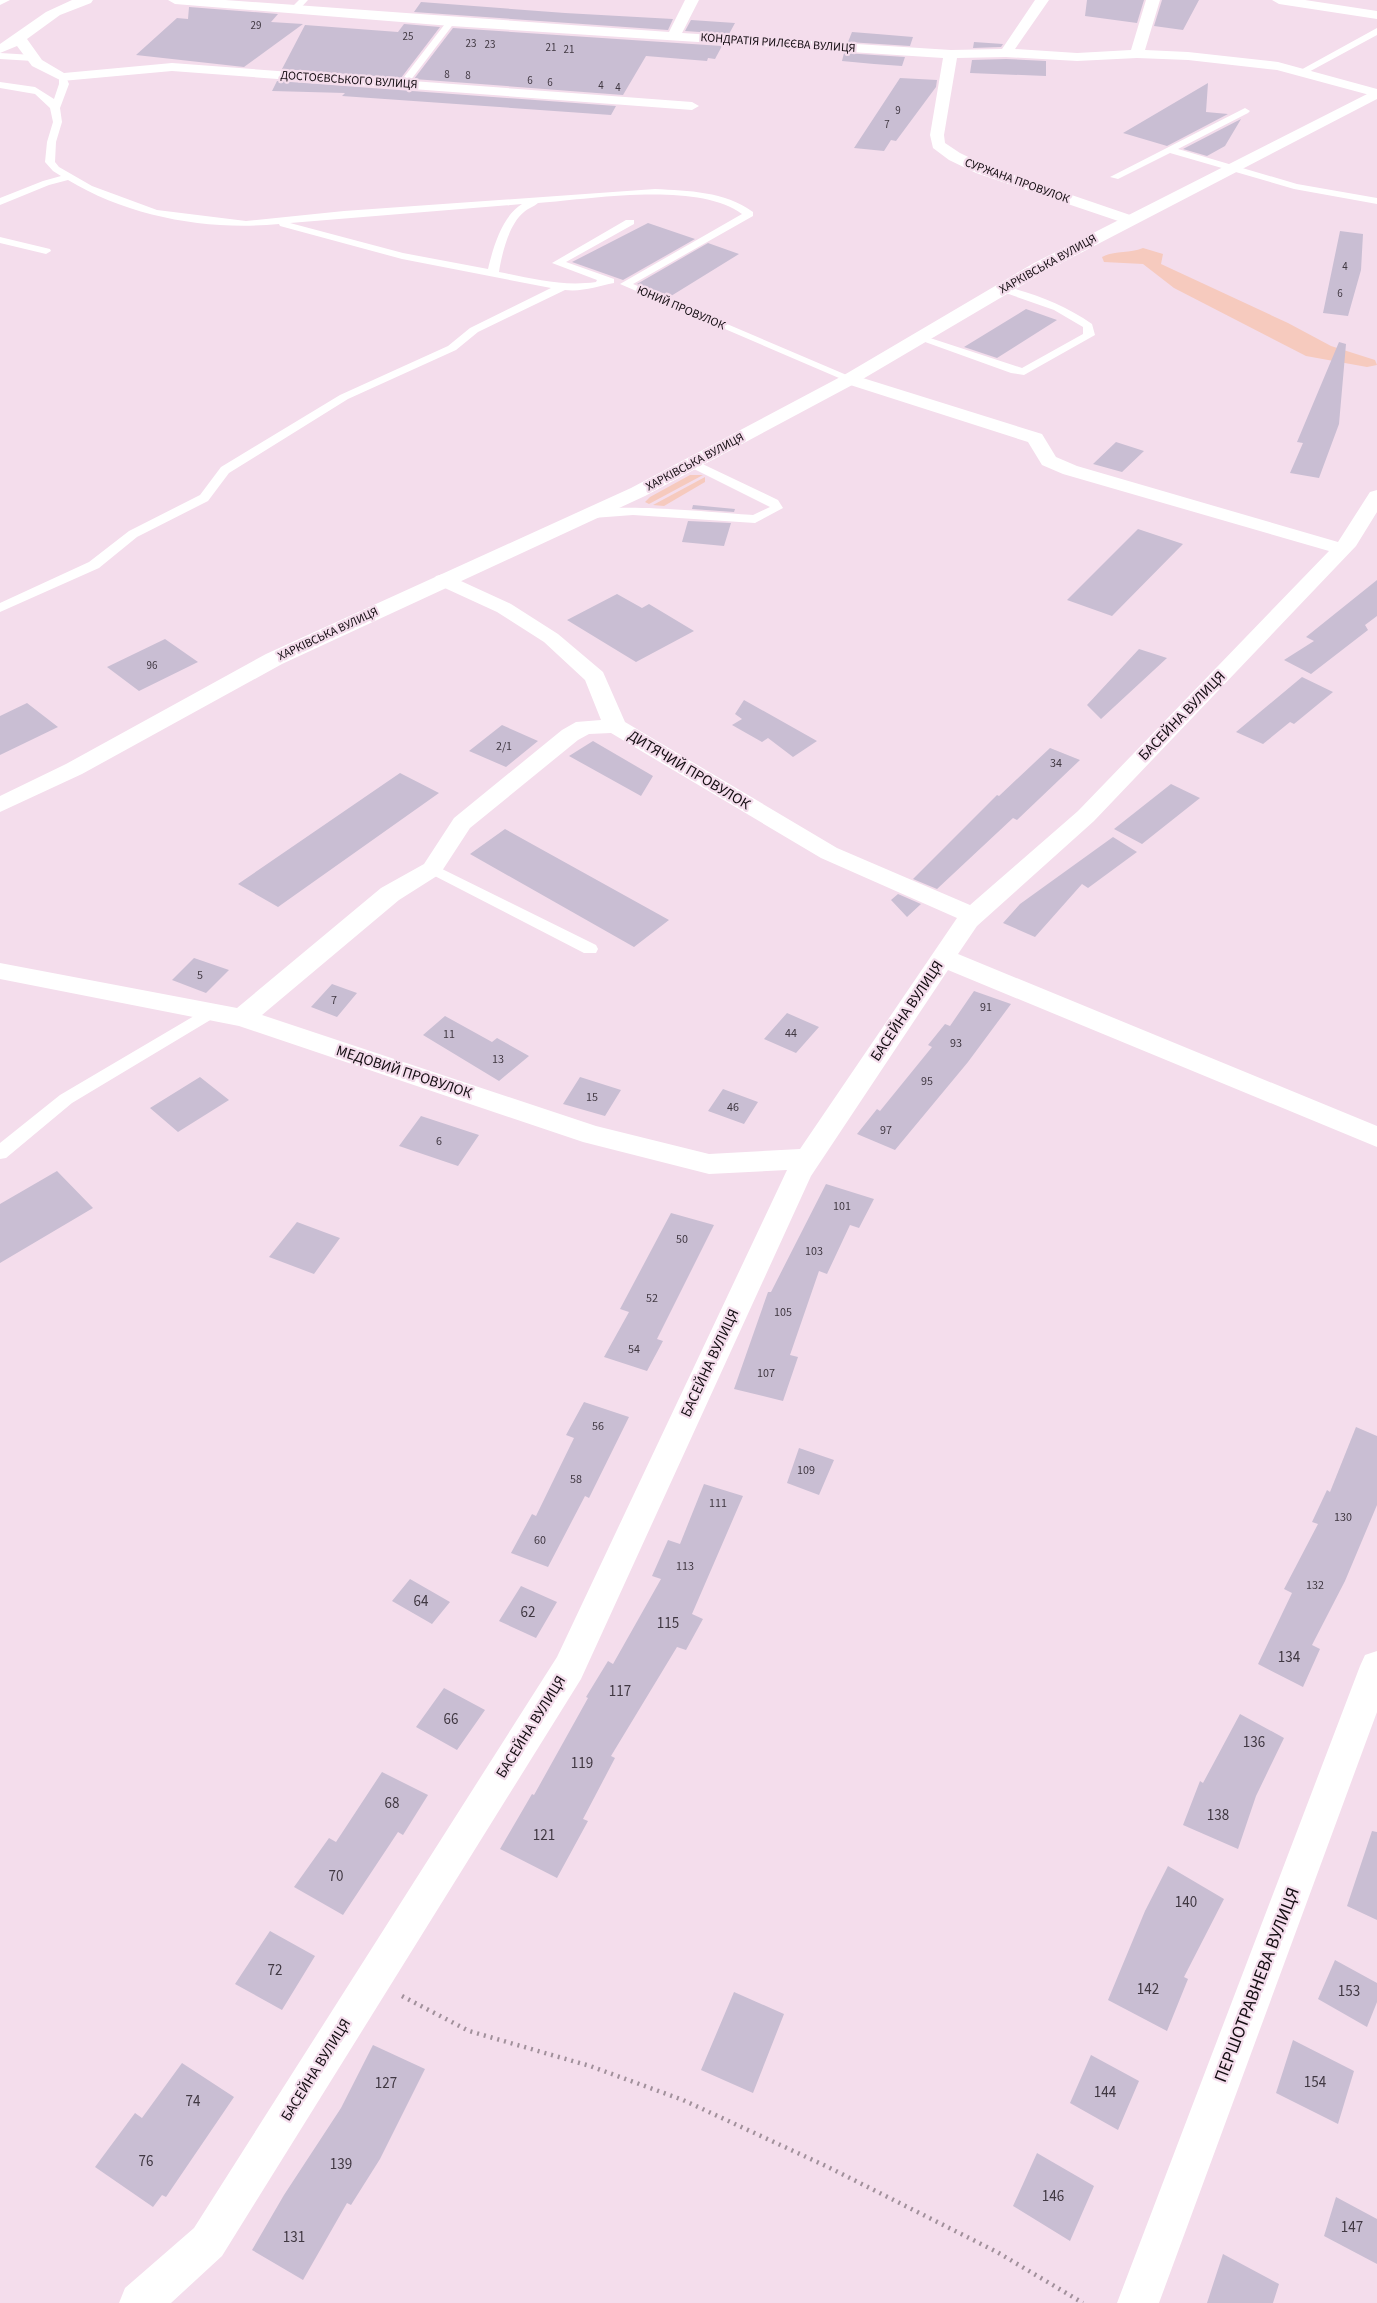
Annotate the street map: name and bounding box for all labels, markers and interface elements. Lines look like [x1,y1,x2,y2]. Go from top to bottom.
house number: 29 [251,18,261,33]
house number: 25 [403,29,413,44]
street label: КОНДРАТІЯ РИЛЄЄВА ВУЛИЦЯ [700,29,856,57]
house number: 23 [466,36,476,51]
house number: 23 [485,37,495,52]
house number: 21 [546,40,556,55]
house number: 21 [564,42,574,57]
street label: ДОСТОЄВСЬКОГО ВУЛИЦЯ [280,67,418,93]
house number: 8 [444,67,450,82]
house number: 8 [465,68,471,83]
house number: 6 [527,73,533,88]
house number: 6 [547,75,553,90]
house number: 4 [598,78,604,93]
house number: 4 [615,80,621,95]
house number: 9 [895,103,901,118]
house number: 7 [884,117,890,132]
street label: СУРЖАНА ПРОВУЛОК [962,154,1072,208]
street label: ХАРКІВСЬКА ВУЛИЦЯ [996,230,1100,298]
house number: 4 [1342,259,1348,274]
street label: ЮНИЙ ПРОВУЛОК [634,282,728,334]
house number: 6 [1337,286,1343,301]
street label: ХАРКІВСЬКА ВУЛИЦЯ [643,429,747,495]
street label: ХАРКІВСЬКА ВУЛИЦЯ [275,603,381,665]
house number: 96 [147,658,158,673]
street label: БАСЕЙНА ВУЛИЦЯ [1134,667,1230,765]
street label: ДИТЯЧИЙ ПРОВУЛОК [624,725,754,815]
house number: 2/1 [496,738,512,755]
house number: 34 [1050,755,1062,772]
street label: БАСЕЙНА ВУЛИЦЯ [866,957,948,1065]
house number: 5 [197,967,203,984]
house number: 7 [331,992,337,1009]
house number: 91 [980,999,992,1016]
house number: 44 [785,1025,797,1042]
house number: 11 [443,1026,455,1043]
house number: 93 [950,1035,962,1052]
street label: МЕДОВИЙ ПРОВУЛОК [333,1040,475,1104]
house number: 13 [492,1051,504,1068]
house number: 95 [921,1073,933,1090]
house number: 15 [586,1089,598,1106]
house number: 46 [727,1099,739,1116]
house number: 97 [880,1122,892,1139]
house number: 6 [436,1133,442,1150]
house number: 101 [833,1198,851,1215]
house number: 50 [676,1231,688,1248]
house number: 103 [805,1243,823,1260]
house number: 52 [646,1290,658,1307]
house number: 105 [774,1304,792,1321]
street label: БАСЕЙНА ВУЛИЦЯ [676,1305,744,1421]
house number: 54 [628,1341,640,1358]
house number: 107 [757,1365,775,1382]
house number: 56 [592,1418,604,1435]
house number: 109 [797,1462,815,1479]
house number: 58 [570,1471,582,1488]
house number: 111 [709,1495,727,1512]
house number: 130 [1334,1509,1352,1526]
house number: 60 [534,1532,546,1549]
house number: 113 [676,1558,694,1575]
house number: 132 [1306,1577,1324,1594]
house number: 64 [414,1591,429,1612]
house number: 62 [521,1602,535,1623]
house number: 115 [657,1613,679,1634]
house number: 134 [1278,1647,1301,1668]
street label: БАСЕЙНА ВУЛИЦЯ [491,1672,571,1782]
house number: 117 [609,1681,631,1702]
house number: 66 [444,1709,458,1730]
house number: 136 [1243,1732,1265,1753]
house number: 119 [571,1753,593,1774]
house number: 68 [385,1793,399,1814]
house number: 138 [1207,1805,1229,1826]
house number: 121 [533,1825,555,1846]
house number: 70 [329,1866,343,1887]
street label: ПЕРШОТРАВНЕВА ВУЛИЦЯ [1208,1884,1306,2086]
house number: 140 [1175,1892,1197,1913]
house number: 72 [268,1960,282,1981]
house number: 142 [1137,1979,1159,2000]
house number: 153 [1338,1981,1360,2002]
street label: БАСЕЙНА ВУЛИЦЯ [276,2015,356,2125]
house number: 154 [1304,2072,1327,2093]
house number: 127 [375,2073,397,2094]
house number: 144 [1094,2082,1117,2103]
house number: 74 [186,2091,201,2112]
house number: 76 [139,2151,153,2172]
house number: 139 [330,2154,352,2175]
house number: 146 [1042,2186,1064,2207]
house number: 147 [1341,2217,1363,2238]
house number: 131 [283,2227,305,2248]

